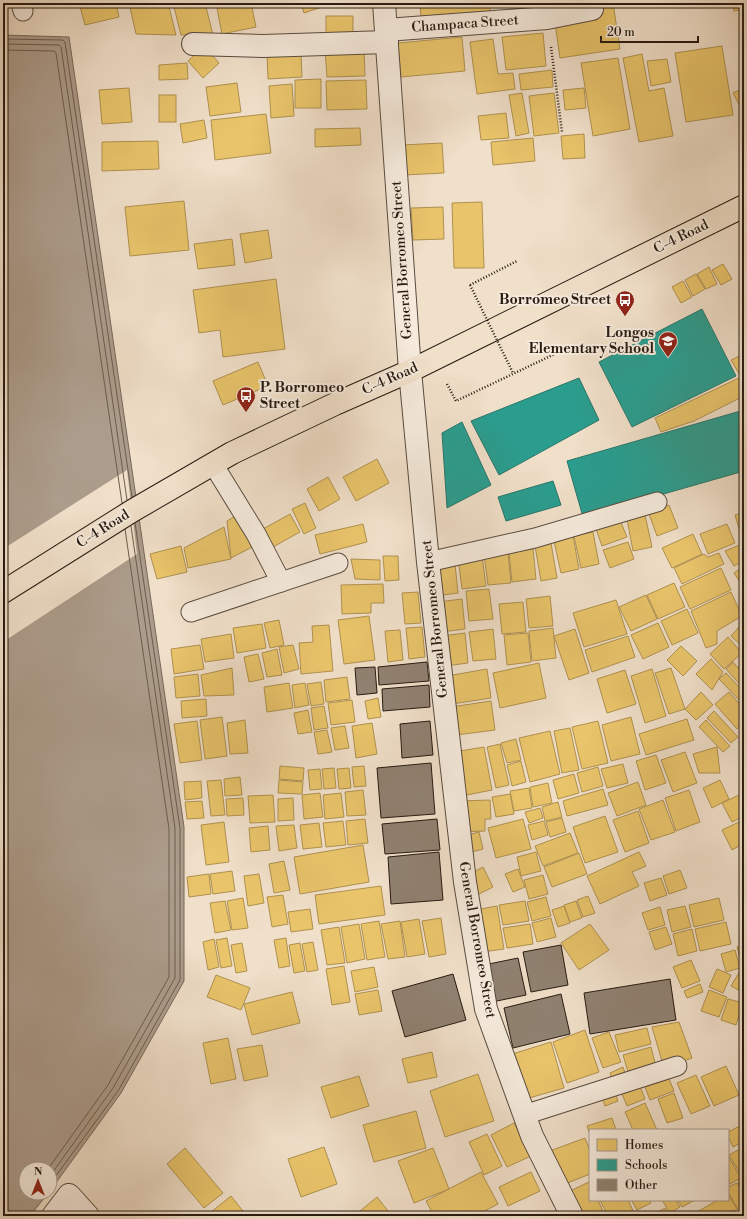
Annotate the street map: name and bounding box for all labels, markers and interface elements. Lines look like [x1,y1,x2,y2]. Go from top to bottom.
street label: Champaca Street [411,11,519,37]
scale bar [601,18,698,44]
text: 20 m [607,25,635,40]
street label: General Borromeo Street [387,180,417,340]
street label: C-4 Road [650,216,712,258]
bus stop icon: Borromeo Street [614,289,636,317]
place label: Borromeo Street [499,291,612,309]
place label: Longos Elementary School [529,324,654,358]
school or university icon: Longos Elementary School [657,330,679,358]
street label: C-4 Road [359,359,421,399]
place label: P. Borromeo Street [260,379,344,413]
bus stop icon: P. Borromeo Street [235,385,257,413]
street label: C-4 Road [73,506,133,552]
street label: General Borromeo Street [418,539,452,699]
street label: General Borromeo Street [454,860,500,1020]
legend [589,1129,729,1201]
text: Homes [625,1138,663,1153]
text: Schools [625,1158,667,1173]
north arrow [18,1161,58,1201]
text: N [34,1165,43,1179]
text: Other [625,1178,657,1193]

